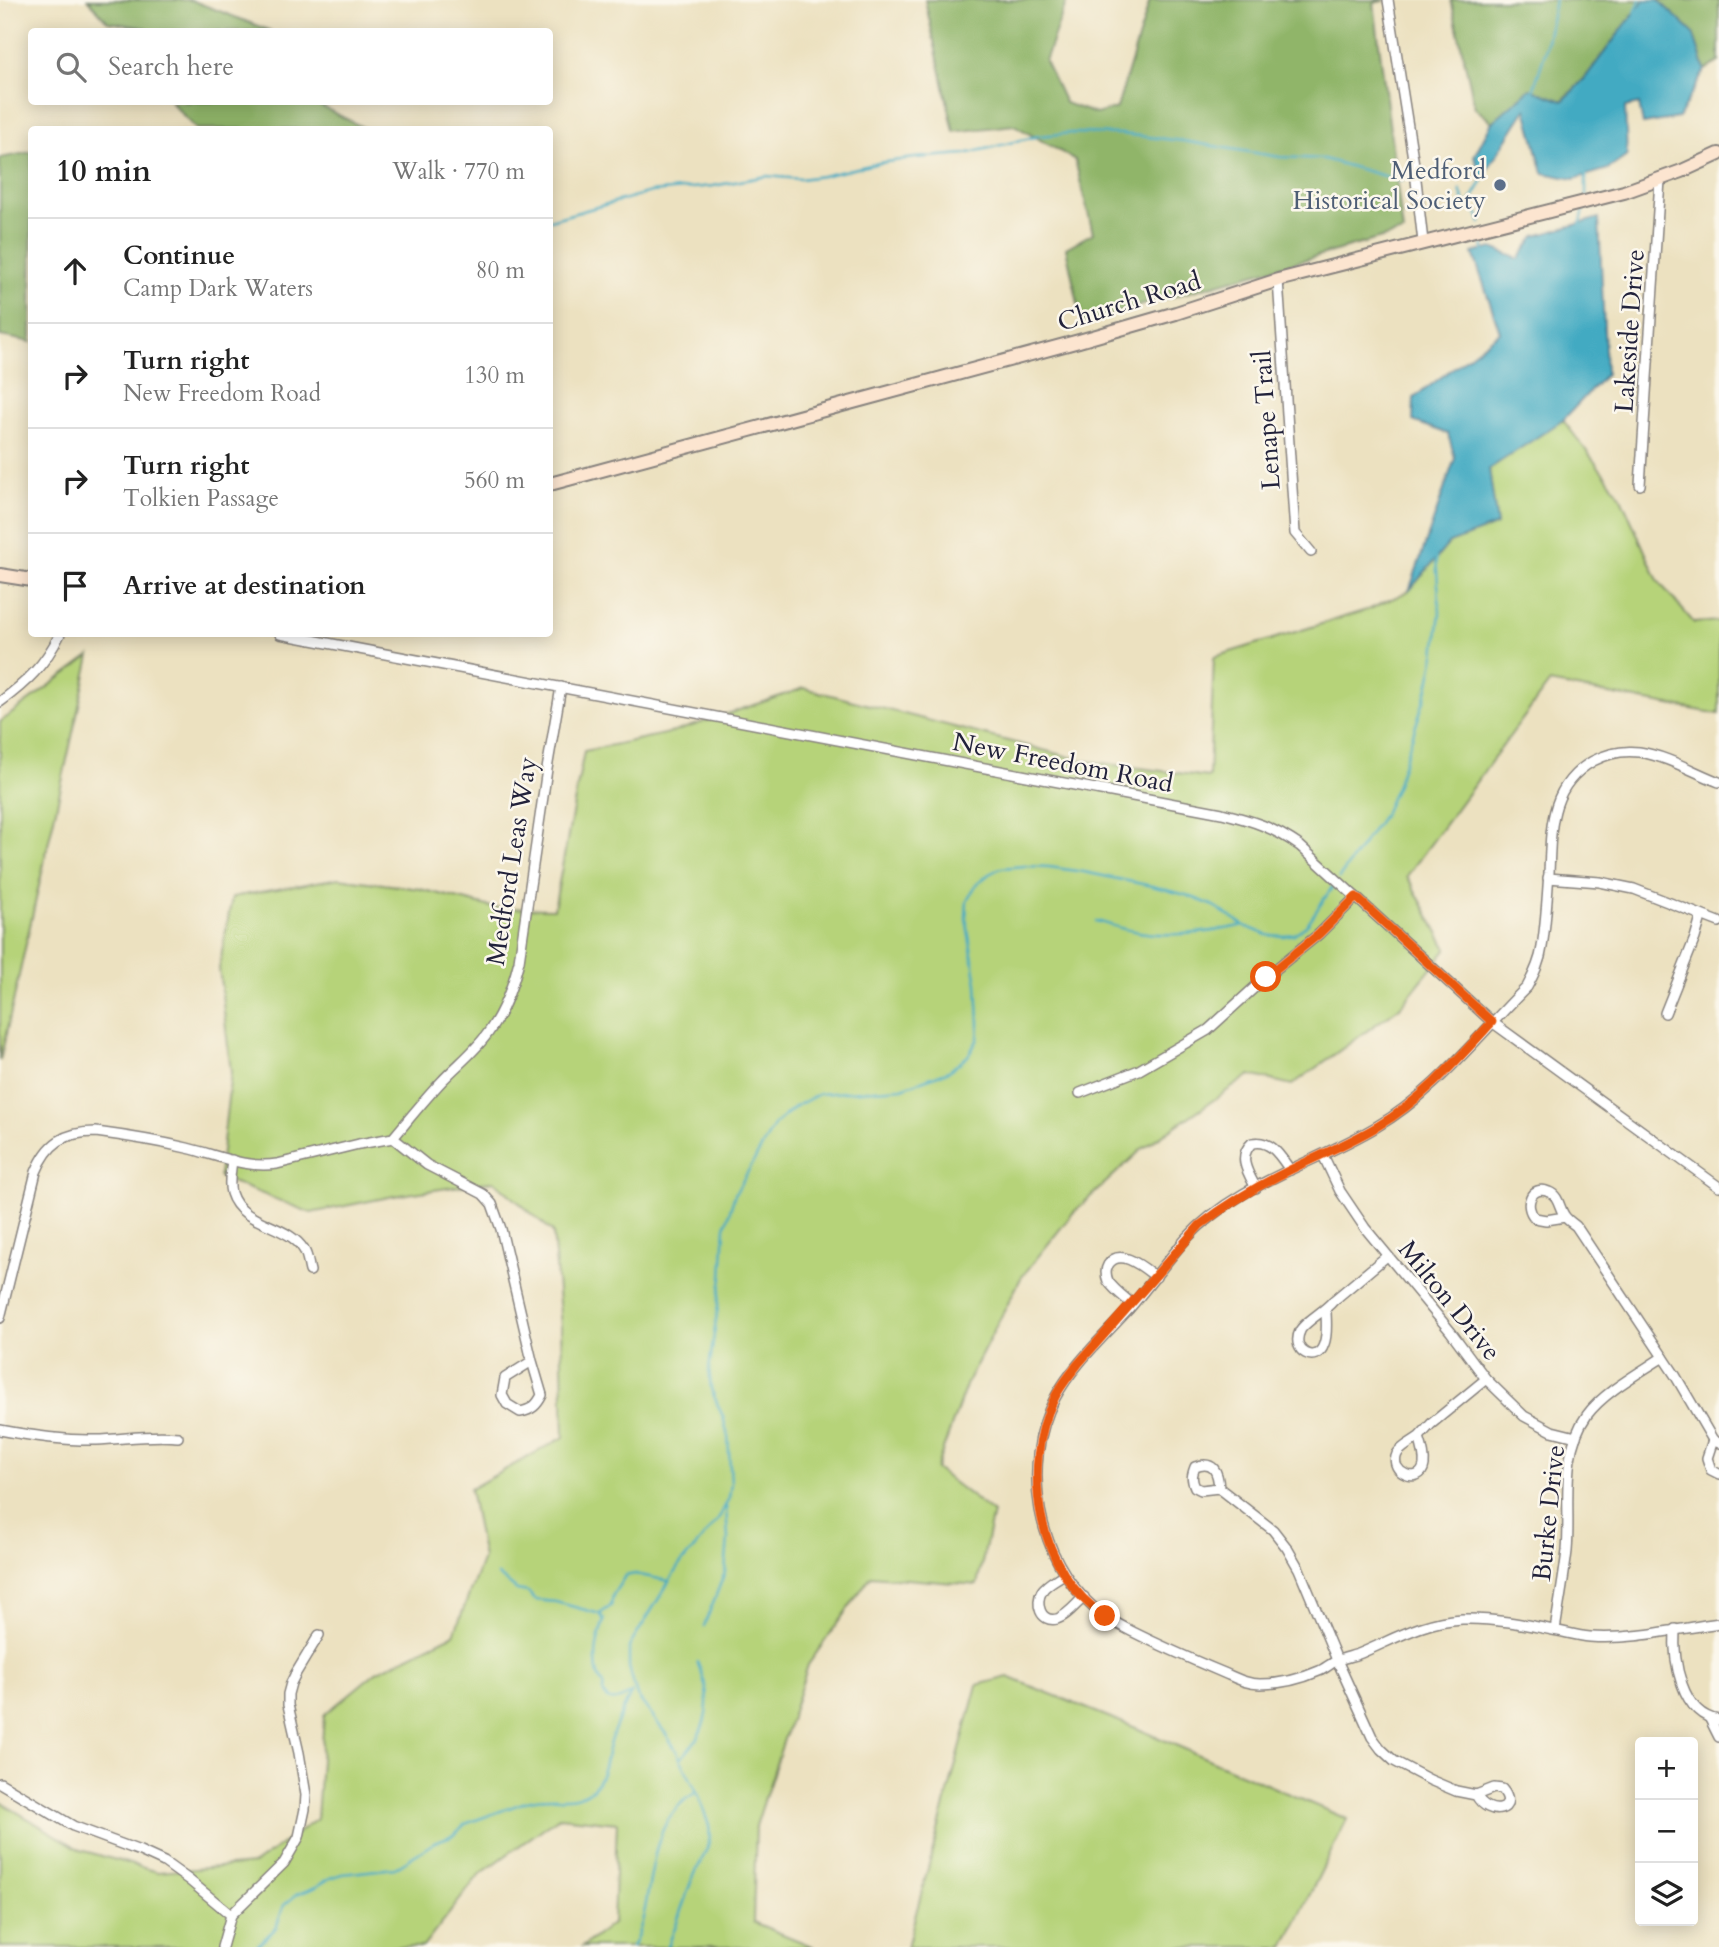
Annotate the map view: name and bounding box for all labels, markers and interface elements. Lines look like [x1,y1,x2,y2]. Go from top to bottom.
search box [28,28,553,105]
icon: search [52,48,90,86]
text: Search here [108,49,234,84]
text: 10 min [56,151,151,192]
place label: Medford Historical Society [1292,153,1486,218]
text: Walk · 770 m [392,156,525,187]
marker: Medford Historical Society [1492,177,1508,193]
text: Continue [123,238,235,273]
street label: Lakeside Drive [1606,248,1653,414]
icon: ahead [56,252,94,290]
text: 80 m [476,255,525,286]
street label: Church Road [1053,263,1205,340]
text: Camp Dark Waters [123,273,313,304]
text: Turn right [123,343,250,378]
street label: Lenape Trail [1244,349,1289,491]
icon: right [56,357,94,395]
text: 130 m [464,360,525,391]
text: New Freedom Road [123,378,321,409]
text: Turn right [123,448,250,483]
icon: right [56,462,94,500]
text: 560 m [464,465,525,496]
text: Tolkien Passage [123,483,279,514]
icon: arrive [56,567,94,605]
text: Arrive at destination [123,568,366,603]
street label: New Freedom Road [950,724,1176,801]
street label: Medford Leas Way [478,754,545,968]
route start [1250,961,1281,992]
street label: Milton Drive [1390,1233,1509,1368]
street label: Burke Drive [1524,1443,1573,1583]
route end [1089,1600,1120,1631]
map controls [1635,1737,1698,1926]
button: + [1635,1737,1698,1800]
button: − [1635,1800,1698,1863]
button: layers [1635,1863,1698,1926]

